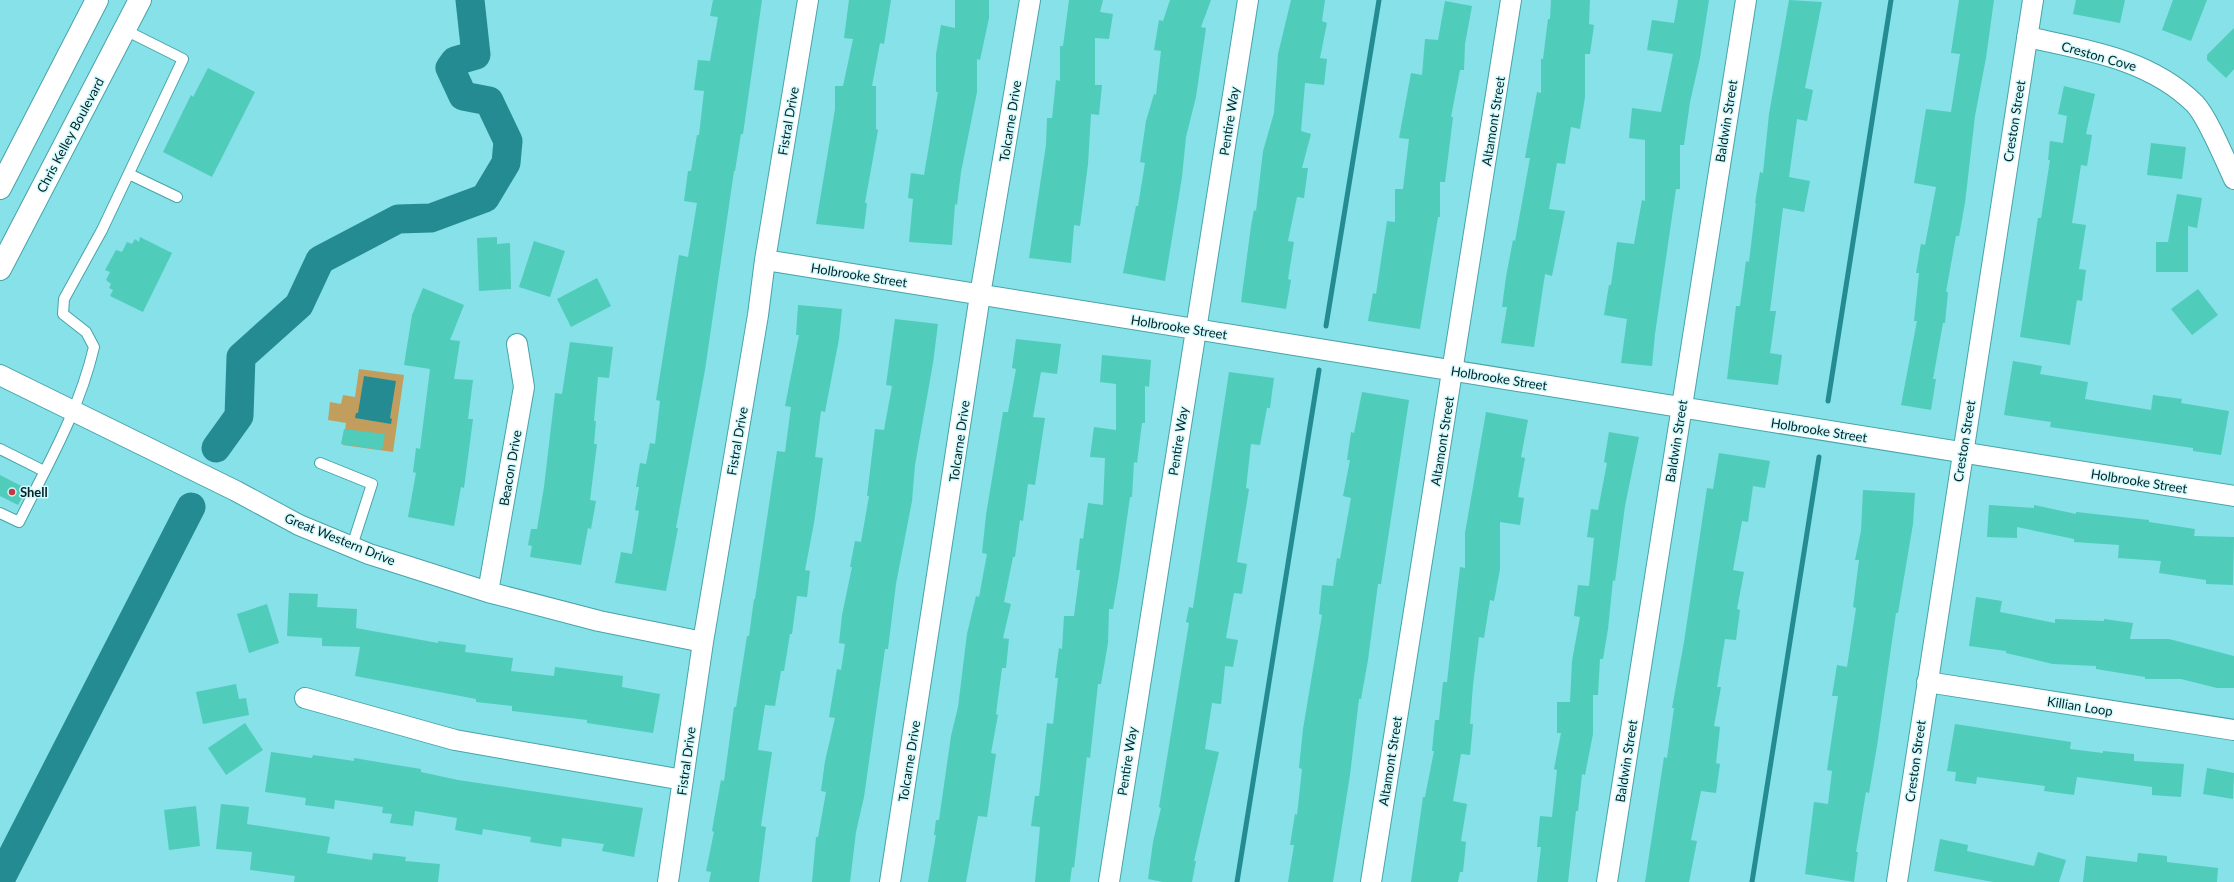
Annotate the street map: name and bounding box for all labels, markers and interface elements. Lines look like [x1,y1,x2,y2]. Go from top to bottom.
street label: Creston Cove [2060,38,2138,74]
street label: Chris Kelley Boulevard [33,75,107,195]
street label: Altamont Street [1478,75,1508,167]
street label: Baldwin Street [1712,78,1740,163]
street label: Tolcarne Drive [996,79,1024,163]
street label: Creston Street [2000,79,2028,163]
street label: Fistral Drive [774,85,802,156]
street label: Pentire Way [1216,85,1242,157]
street label: Holbrooke Street [810,259,909,291]
street label: Holbrooke Street [1130,311,1229,343]
street label: Holbrooke Street [1450,362,1549,394]
street label: Altamont Street [1427,395,1457,487]
street label: Baldwin Street [1662,398,1690,483]
street label: Tolcarne Drive [945,399,973,483]
street label: Creston Street [1950,399,1978,483]
street label: Fistral Drive [723,405,751,476]
street label: Pentire Way [1165,405,1191,477]
street label: Holbrooke Street [1770,414,1869,446]
street label: Beacon Drive [495,429,525,507]
street label: Holbrooke Street [2090,465,2189,497]
place label: Shell [20,484,48,500]
marker: Shell [7,487,17,497]
street label: Great Western Drive [282,509,398,569]
street label: Killian Loop [2046,693,2114,719]
street label: Altamont Street [1375,715,1405,807]
street label: Baldwin Street [1612,718,1640,803]
street label: Tolcarne Drive [895,719,923,803]
street label: Creston Street [1901,719,1929,803]
street label: Fistral Drive [673,725,699,796]
street label: Pentire Way [1114,725,1140,797]

